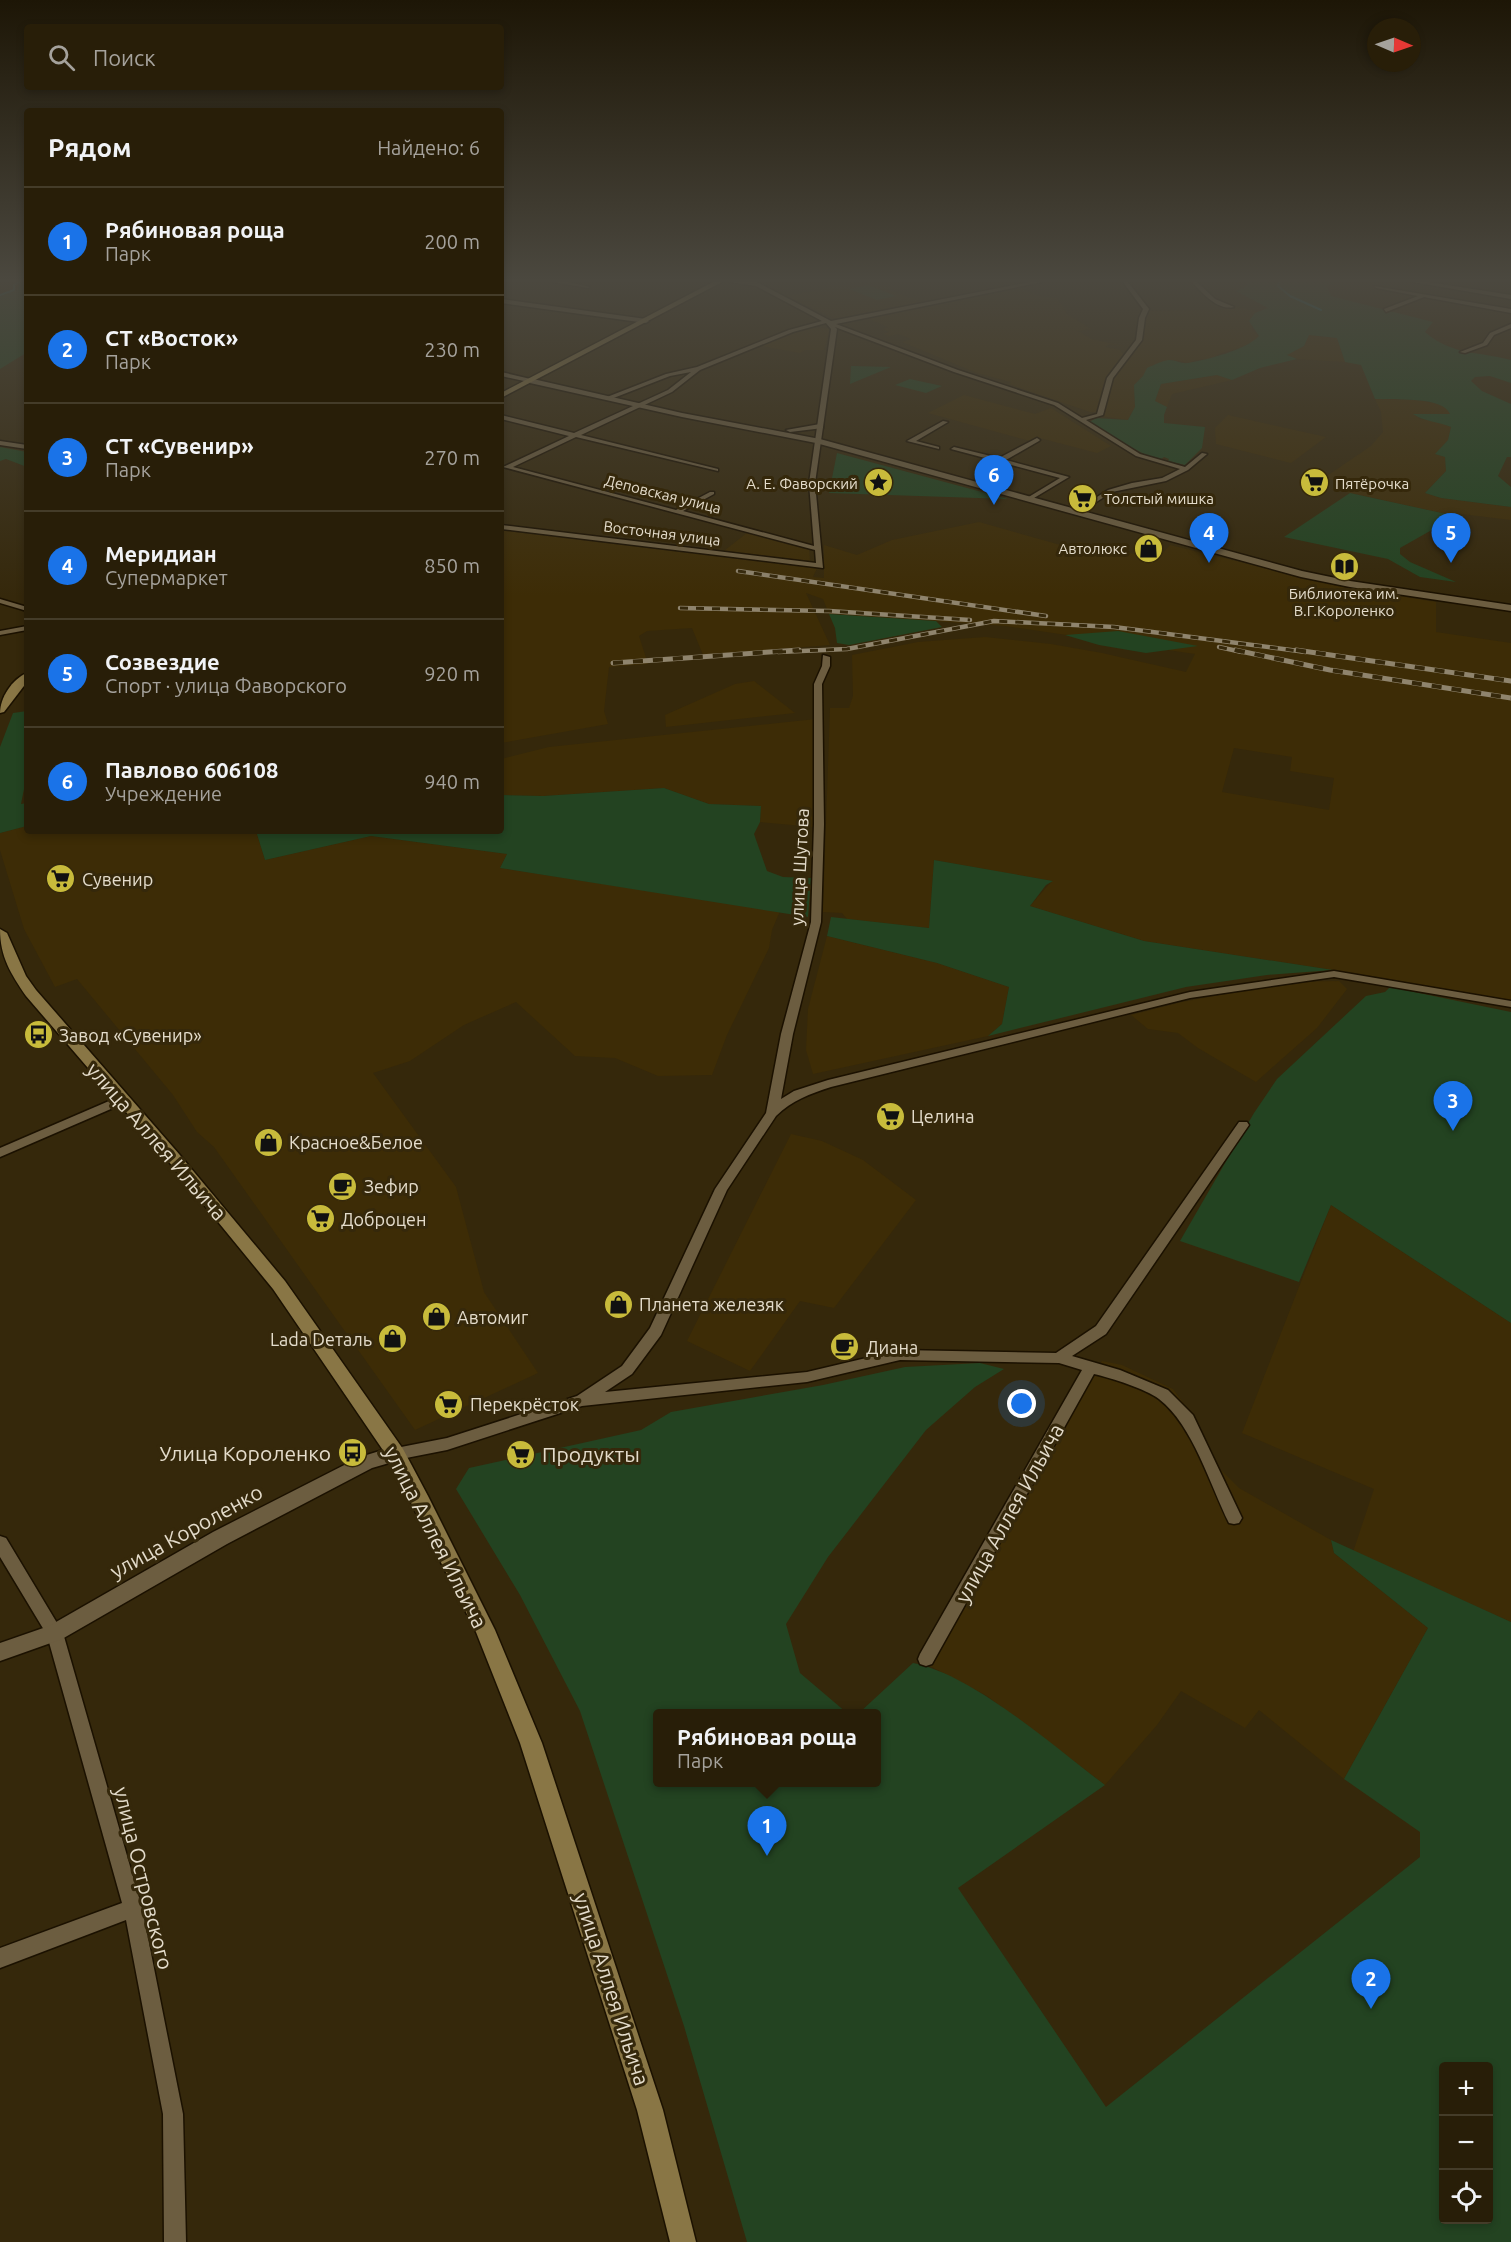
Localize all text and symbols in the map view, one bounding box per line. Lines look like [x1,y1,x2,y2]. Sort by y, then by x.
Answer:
north arrow [1367,18,1421,72]
search box [24,24,504,90]
icon: search [45,41,78,74]
text: Поиск [93,45,156,70]
text: Рядом [48,133,132,162]
text: Найдено: 6 [377,136,480,159]
text: Рябиновая роща [105,217,285,242]
text: 1 [62,230,73,253]
text: 200 m [424,230,480,253]
text: Парк [105,242,151,265]
text: СТ «Восток» [105,325,238,350]
text: 2 [62,338,73,361]
text: 230 m [424,338,480,361]
text: Парк [105,350,151,373]
text: СТ «Сувенир» [105,433,254,458]
text: 3 [62,446,73,469]
text: 270 m [424,446,480,469]
pin: 6 [974,456,1014,505]
text: Парк [105,458,151,481]
place icon: А. Е. Фаворский [863,467,895,499]
supermarket icon: Пятёрочка [1298,467,1330,499]
street label: Деповская улица [603,471,723,517]
place label: А. Е. Фаворский [746,475,858,492]
place label: Пятёрочка [1335,475,1409,492]
supermarket icon: Толстый мишка [1067,482,1099,514]
place label: Толстый мишка [1104,490,1214,507]
pin: 4 [1190,514,1228,563]
pin: 5 [1432,514,1470,563]
street label: Восточная улица [603,517,721,549]
shop icon: Автолюкс [1132,532,1164,564]
place label: Автолюкс [1058,540,1127,557]
text: Меридиан [105,541,217,566]
library icon: Библиотека им. В.Г.Короленко [1328,550,1360,582]
text: 4 [62,554,73,577]
text: 850 m [424,554,480,577]
text: Супермаркет [105,566,228,589]
place label: Библиотека им. В.Г.Короленко [1289,585,1399,619]
text: Созвездие [105,649,220,674]
text: 5 [62,662,73,685]
text: 920 m [424,662,480,685]
text: Спорт · улица Фаворского [105,674,347,697]
text: Павлово 606108 [105,757,278,782]
text: 6 [62,770,73,793]
text: 940 m [424,770,480,793]
text: Учреждение [105,782,222,805]
street label: улица Шутова [786,808,812,926]
supermarket icon: Сувенир [45,863,77,895]
place label: Сувенир [82,869,153,889]
bus stop icon: Завод «Сувенир» [22,1019,54,1051]
place label: Завод «Сувенир» [59,1025,202,1045]
street label: улица Аллея Ильича [82,1057,232,1225]
pin: 3 [1434,1082,1472,1131]
supermarket icon: Целина [874,1100,906,1132]
place label: Целина [911,1106,975,1126]
shop icon: Красное&Белое [252,1126,284,1158]
place label: Красное&Белое [289,1132,423,1152]
cafe icon: Зефир [327,1170,359,1202]
place label: Зефир [364,1176,419,1196]
supermarket icon: Доброцен [304,1203,336,1235]
place label: Доброцен [341,1209,427,1229]
shop icon: Планета железяк [602,1288,634,1320]
place label: Планета железяк [639,1294,784,1314]
shop icon: Автомиг [420,1301,452,1333]
place label: Автомиг [457,1307,528,1327]
shop icon: Lada Dеталь [377,1323,409,1355]
place label: Lada Dеталь [270,1329,372,1349]
cafe icon: Диана [829,1331,861,1363]
place label: Диана [866,1337,918,1357]
supermarket icon: Перекрёсток [433,1388,465,1420]
your location [1007,1389,1036,1418]
place label: Перекрёсток [470,1394,579,1414]
street label: улица Аллея Ильича [950,1419,1068,1607]
bus stop icon: Улица Короленко [336,1437,368,1469]
supermarket icon: Продукты [505,1438,537,1470]
place label: Улица Короленко [160,1441,331,1465]
street label: улица Аллея Ильича [380,1442,492,1632]
place label: Продукты [542,1442,640,1466]
street label: улица Короленко [106,1479,266,1583]
popup [653,1709,881,1787]
text: Рябиновая роща [677,1724,857,1749]
text: Парк [677,1749,723,1772]
street label: улица Островского [110,1784,178,1972]
pin: 1 [748,1806,786,1856]
street label: улица Аллея Ильича [570,1890,654,2088]
pin: 2 [1352,1960,1390,2009]
map controls [1439,2062,1493,2224]
button: + [1439,2062,1493,2116]
button: − [1439,2116,1493,2170]
button: locate [1439,2170,1493,2224]

